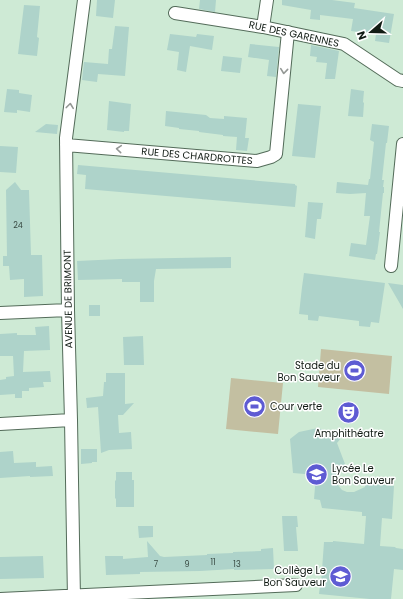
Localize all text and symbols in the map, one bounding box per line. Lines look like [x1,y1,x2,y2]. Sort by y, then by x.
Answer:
north arrow [351,12,391,52]
street label: RUE DES GARENNES [247,17,341,51]
text: N [353,29,371,42]
one-way arrow [280,68,289,74]
one-way arrow [65,103,74,109]
street label: RUE DES CHARDROTTES [141,144,253,168]
one-way arrow [116,145,122,154]
house number: 24 [13,220,23,231]
street label: AVENUE DE BRIMONT [60,249,76,348]
place label: Stade du Bon Sauveur [277,358,340,385]
sports icon: Stade du Bon Sauveur [342,358,368,384]
sports icon: Cour verte [242,393,268,419]
place label: Cour verte [270,399,322,414]
theatre icon: Amphithéatre [336,400,362,426]
place label: Amphithéatre [314,426,384,441]
school or university icon: Lycée Le Bon Sauveur [304,461,330,487]
place label: Lycée Le Bon Sauveur [332,461,395,488]
house number: 11 [210,557,216,568]
house number: 7 [154,559,159,570]
house number: 9 [184,559,190,570]
house number: 13 [233,559,241,570]
place label: Collège Le Bon Sauveur [263,563,326,590]
school or university icon: Collège Le Bon Sauveur [328,563,354,589]

